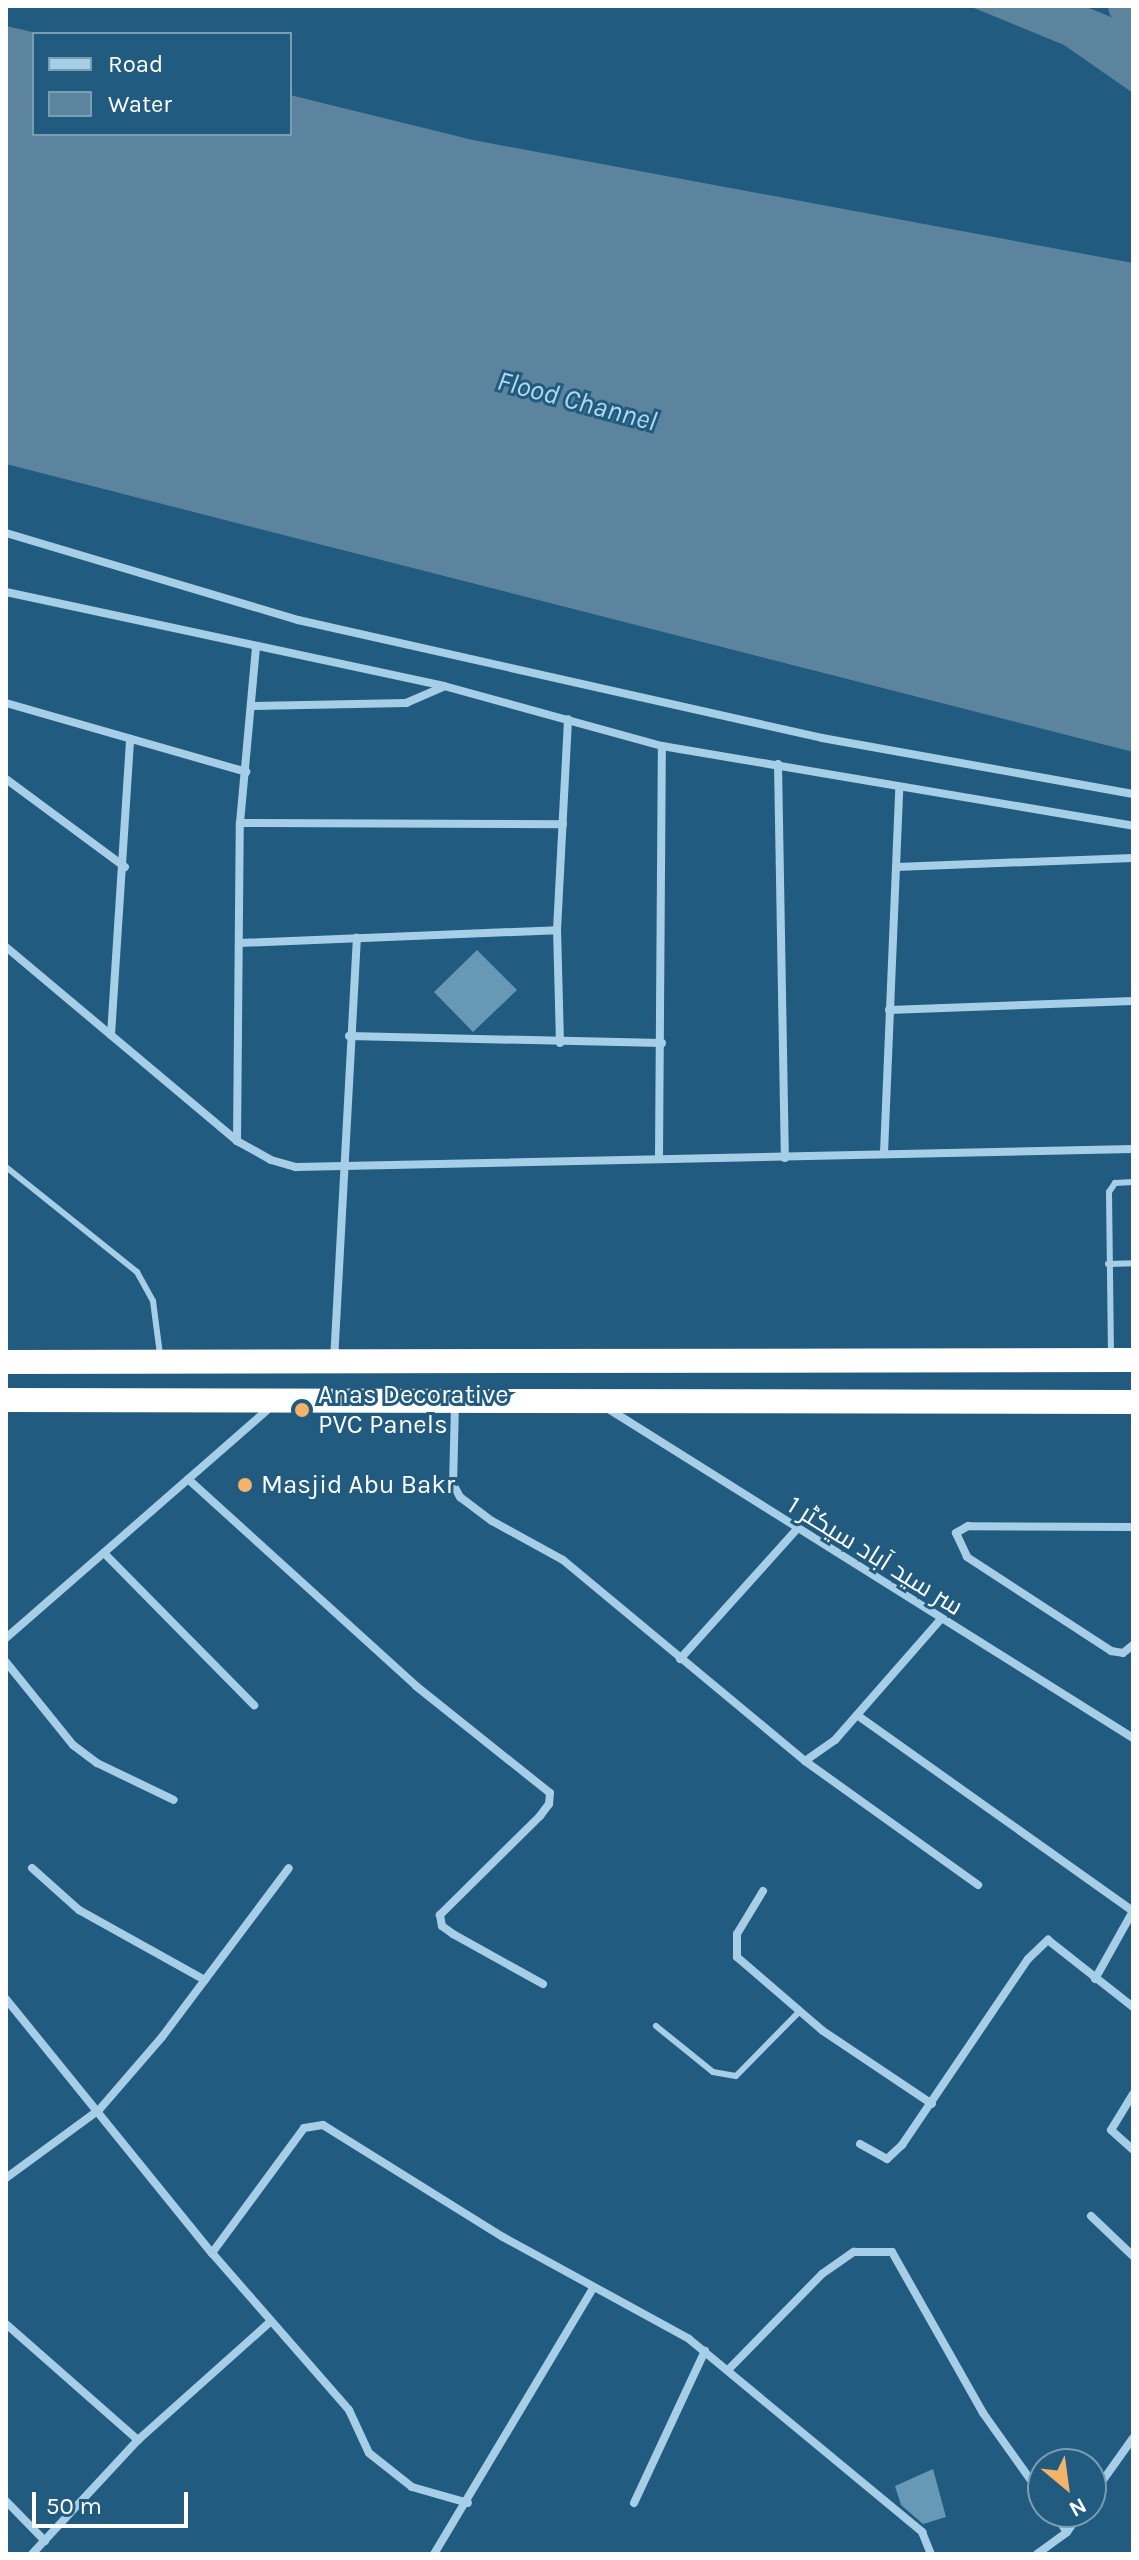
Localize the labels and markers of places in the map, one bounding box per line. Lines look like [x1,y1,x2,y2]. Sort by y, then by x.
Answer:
place label: Anas Decorative PVC Panels [318,1379,509,1440]
marker: Anas Decorative PVC Panels [293,1401,311,1419]
place label: Masjid Abu Bakr [261,1469,455,1501]
marker: Masjid Abu Bakr [236,1476,254,1494]

